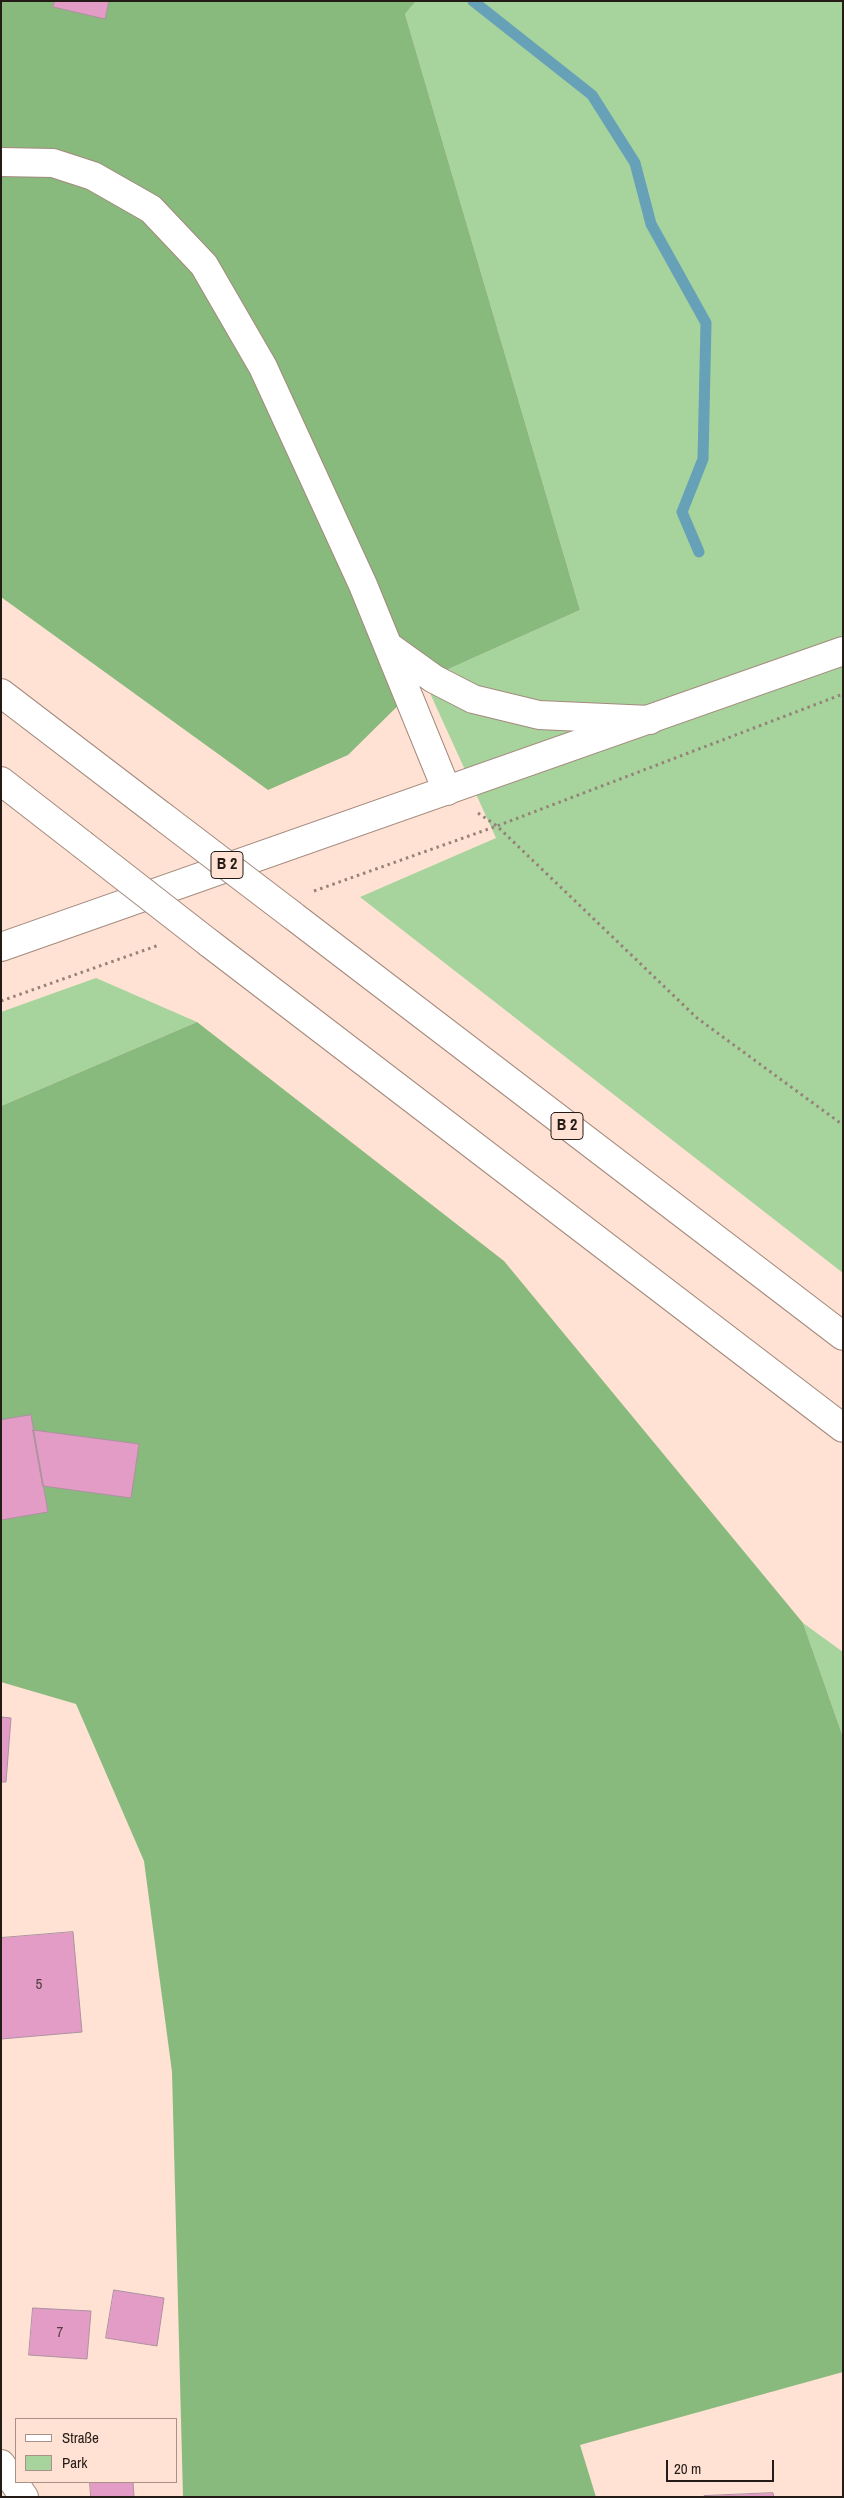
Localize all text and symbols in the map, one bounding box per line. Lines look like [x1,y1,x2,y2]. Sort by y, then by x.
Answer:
road number: B 2 [211,852,243,878]
road number: B 2 [551,1112,583,1140]
house number: 5 [36,1976,42,1994]
house number: 7 [57,2324,63,2342]
legend [15,2418,178,2483]
text: Straße [62,2427,99,2448]
scale bar [669,2450,776,2482]
text: Park [62,2452,87,2473]
text: 20 m [674,2458,701,2479]

